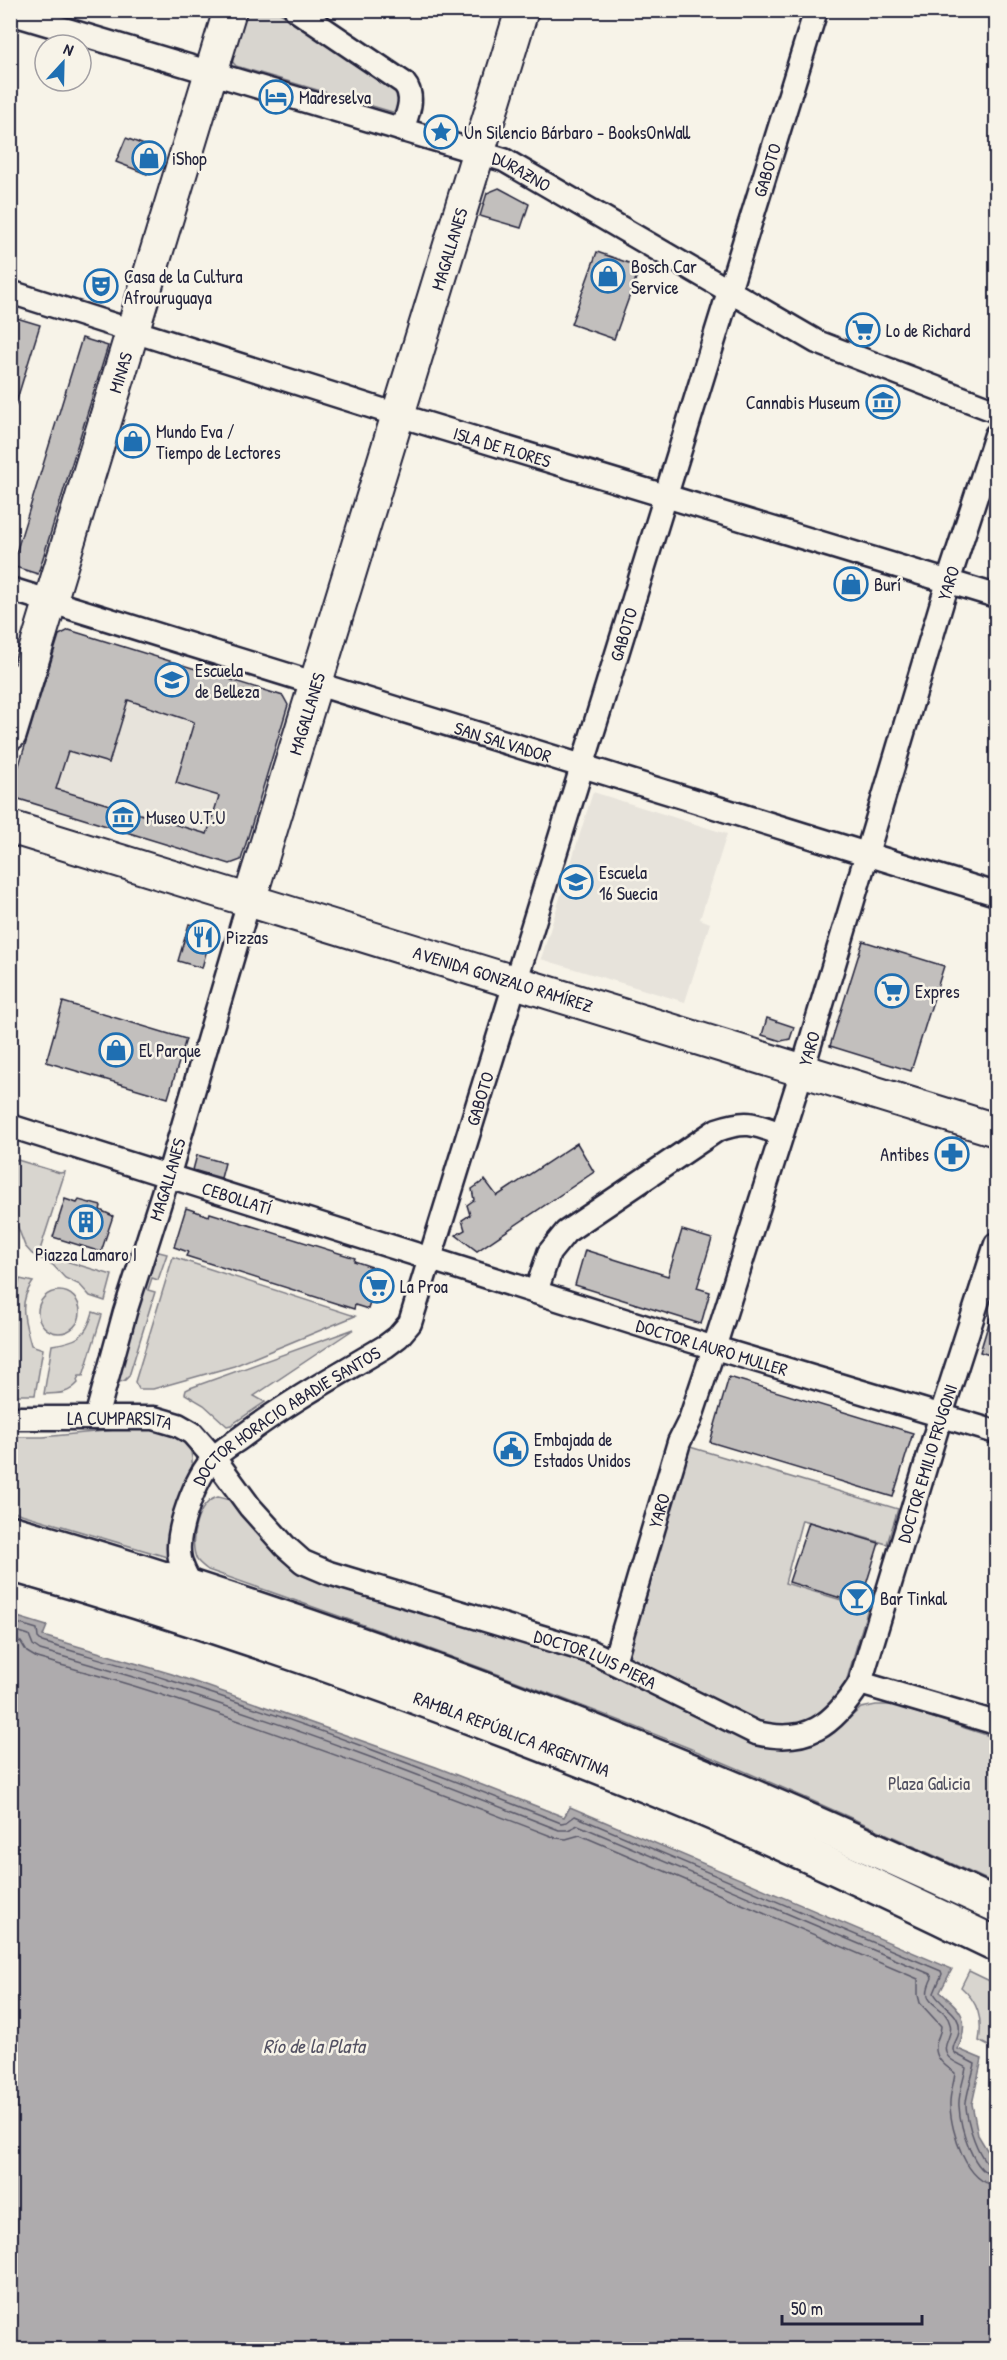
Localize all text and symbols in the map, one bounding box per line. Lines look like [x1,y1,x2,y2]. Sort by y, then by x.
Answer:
north arrow [33,33,93,93]
text: N [61,37,77,61]
hotel icon: Madreselva [258,79,294,115]
place label: Madreselva [299,85,371,110]
place icon: Un Silencio Bárbaro - BooksOnWall [423,114,459,150]
place label: Un Silencio Bárbaro - BooksOnWall [464,120,691,145]
shop icon: iShop [131,140,167,176]
street label: GABOTO [746,140,787,200]
street label: DURAZNO [489,145,556,197]
place label: iShop [172,146,207,171]
street label: MAGALLANES [424,205,473,293]
place label: Bosch Car Service [631,254,697,300]
shop icon: Bosch Car Service [590,258,626,294]
place label: Casa de la Cultura Afrouruguaya [124,264,243,310]
theatre icon: Casa de la Cultura Afrouruguaya [83,268,119,304]
supermarket icon: Lo de Richard [845,312,881,348]
place label: Lo de Richard [886,318,970,343]
street label: MINAS [102,349,138,396]
museum icon: Cannabis Museum [865,384,901,420]
place label: Cannabis Museum [746,390,860,415]
place label: Mundo Eva / Tiempo de Lectores [156,419,281,465]
street label: ISLA DE FLORES [450,420,554,473]
shop icon: Mundo Eva / Tiempo de Lectores [115,423,151,459]
street label: YARO [931,562,965,603]
shop icon: Burí [833,566,869,602]
place label: Burí [874,572,901,597]
street label: GABOTO [603,604,643,664]
place label: Escuela de Belleza [195,658,259,704]
school or university icon: Escuela de Belleza [154,662,190,698]
street label: MAGALLANES [282,669,331,758]
street label: SAN SALVADOR [451,715,555,768]
museum icon: Museo U.T.U [105,799,141,835]
place label: Museo U.T.U [146,805,225,830]
place label: Escuela 16 Suecia [599,860,658,906]
school or university icon: Escuela 16 Suecia [558,864,594,900]
restaurant icon: Pizzas [185,919,221,955]
place label: Pizzas [226,925,268,950]
street label: AVENIDA GONZALO RAMÍREZ [410,939,596,1018]
supermarket icon: Expres [874,973,910,1009]
place label: Expres [915,979,960,1004]
street label: YARO [792,1028,826,1069]
shop icon: El Parque [98,1032,134,1068]
place label: El Parque [139,1038,201,1063]
street label: GABOTO [459,1069,499,1128]
street label: MAGALLANES [142,1135,191,1224]
pharmacy icon: Antibes [934,1136,970,1172]
place label: Antibes [880,1142,929,1167]
street label: CEBOLLATÍ [199,1175,275,1220]
building icon: Piazza Lamaro I [68,1204,104,1240]
place label: Piazza Lamaro I [35,1242,137,1267]
supermarket icon: La Proa [359,1268,395,1304]
place label: La Proa [400,1274,448,1299]
street label: DOCTOR LAURO MULLER [633,1312,791,1382]
street label: DOCTOR HORACIO ABADIE SANTOS [186,1340,385,1490]
street label: DOCTOR EMILIO FRUGONI [891,1381,963,1546]
street label: LA CUMPARSITA [67,1406,176,1435]
place label: Embajada de Estados Unidos [534,1427,631,1473]
public building icon: Embajada de Estados Unidos [493,1431,529,1467]
street label: YARO [642,1490,676,1531]
bar icon: Bar Tinkal [839,1580,875,1616]
place label: Bar Tinkal [880,1586,947,1611]
street label: DOCTOR LUIS PIERA [531,1623,661,1695]
street label: RAMBLA REPÚBLICA ARGENTINA [410,1685,614,1782]
park label: Plaza Galicia [888,1771,970,1796]
water label: Río de la Plata [263,2032,367,2059]
scale bar [782,2288,922,2326]
text: 50 m [791,2296,823,2321]

